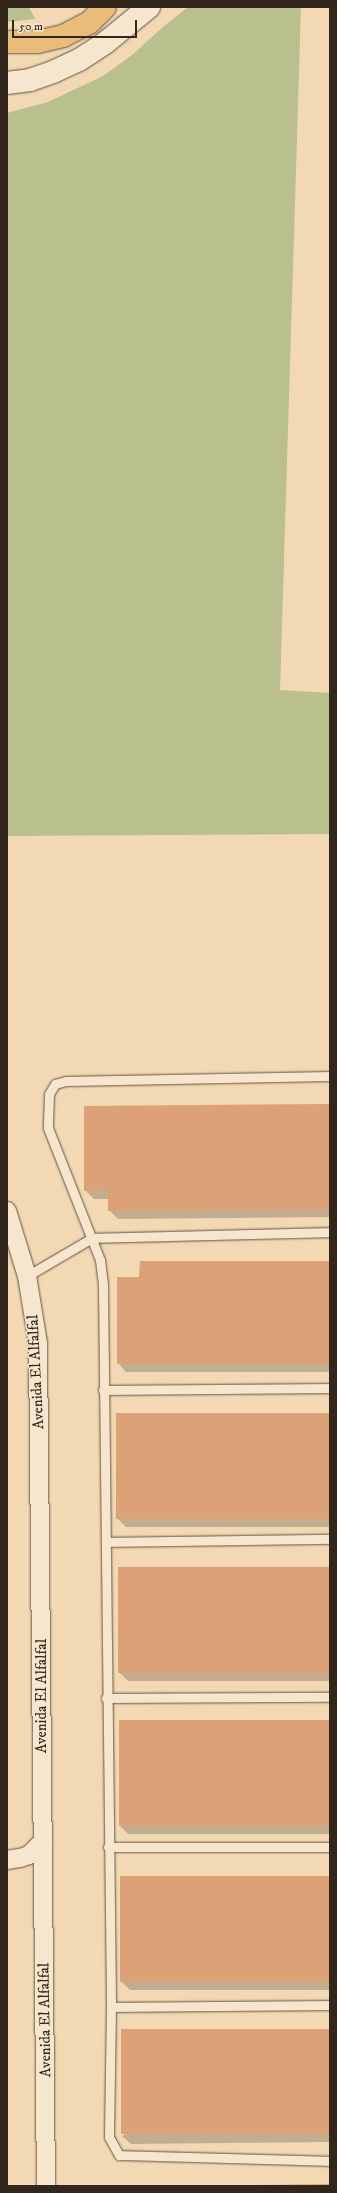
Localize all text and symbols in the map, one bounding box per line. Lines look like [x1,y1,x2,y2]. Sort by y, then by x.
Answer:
scale bar [14,12,139,38]
text: 50 m [19,19,43,34]
street label: Avenida El Alfalfal [24,1314,48,1430]
street label: Avenida El Alfalfal [33,1639,51,1753]
street label: Avenida El Alfalfal [35,1963,55,2077]

